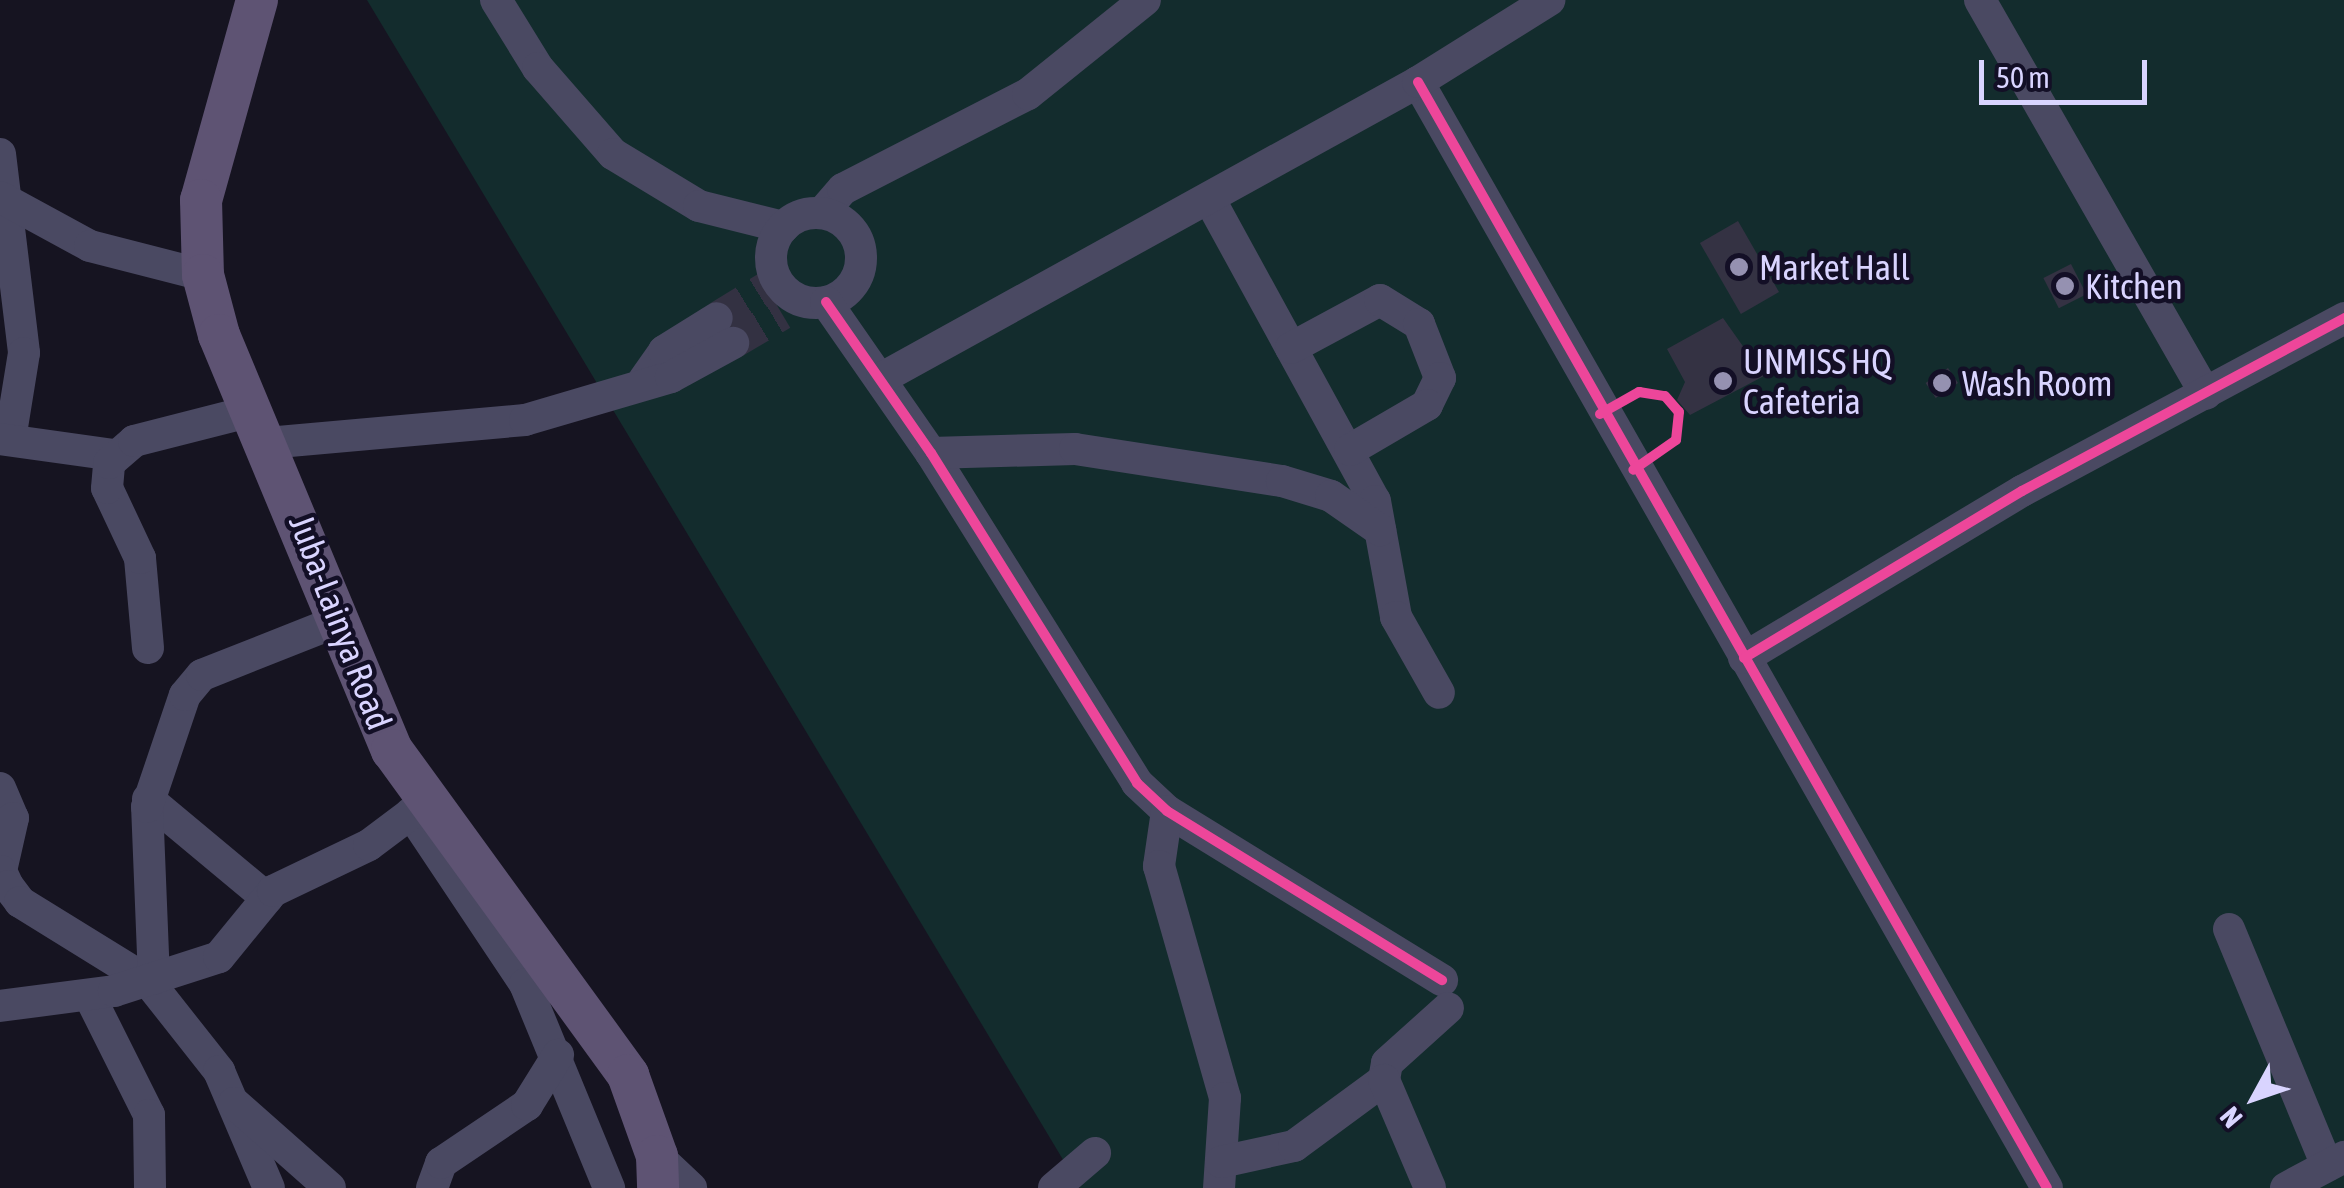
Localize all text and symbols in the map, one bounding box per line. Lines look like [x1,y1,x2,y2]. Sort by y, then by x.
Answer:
scale bar [1984,40,2152,102]
text: 50 m [1996,60,2050,94]
place label: Market Hall [1759,246,1910,288]
marker: Market Hall [1728,256,1750,278]
place label: Kitchen [2085,265,2183,307]
marker: Kitchen [2054,275,2076,297]
place label: UNMISS HQ Cafeteria [1743,340,1892,422]
place label: Wash Room [1962,362,2112,404]
marker: UNMISS HQ Cafeteria [1712,370,1734,392]
marker: Wash Room [1931,372,1953,394]
street label: Juba-Lainya Road [281,509,401,735]
north arrow [2204,1048,2304,1148]
text: N [2213,1101,2249,1134]

